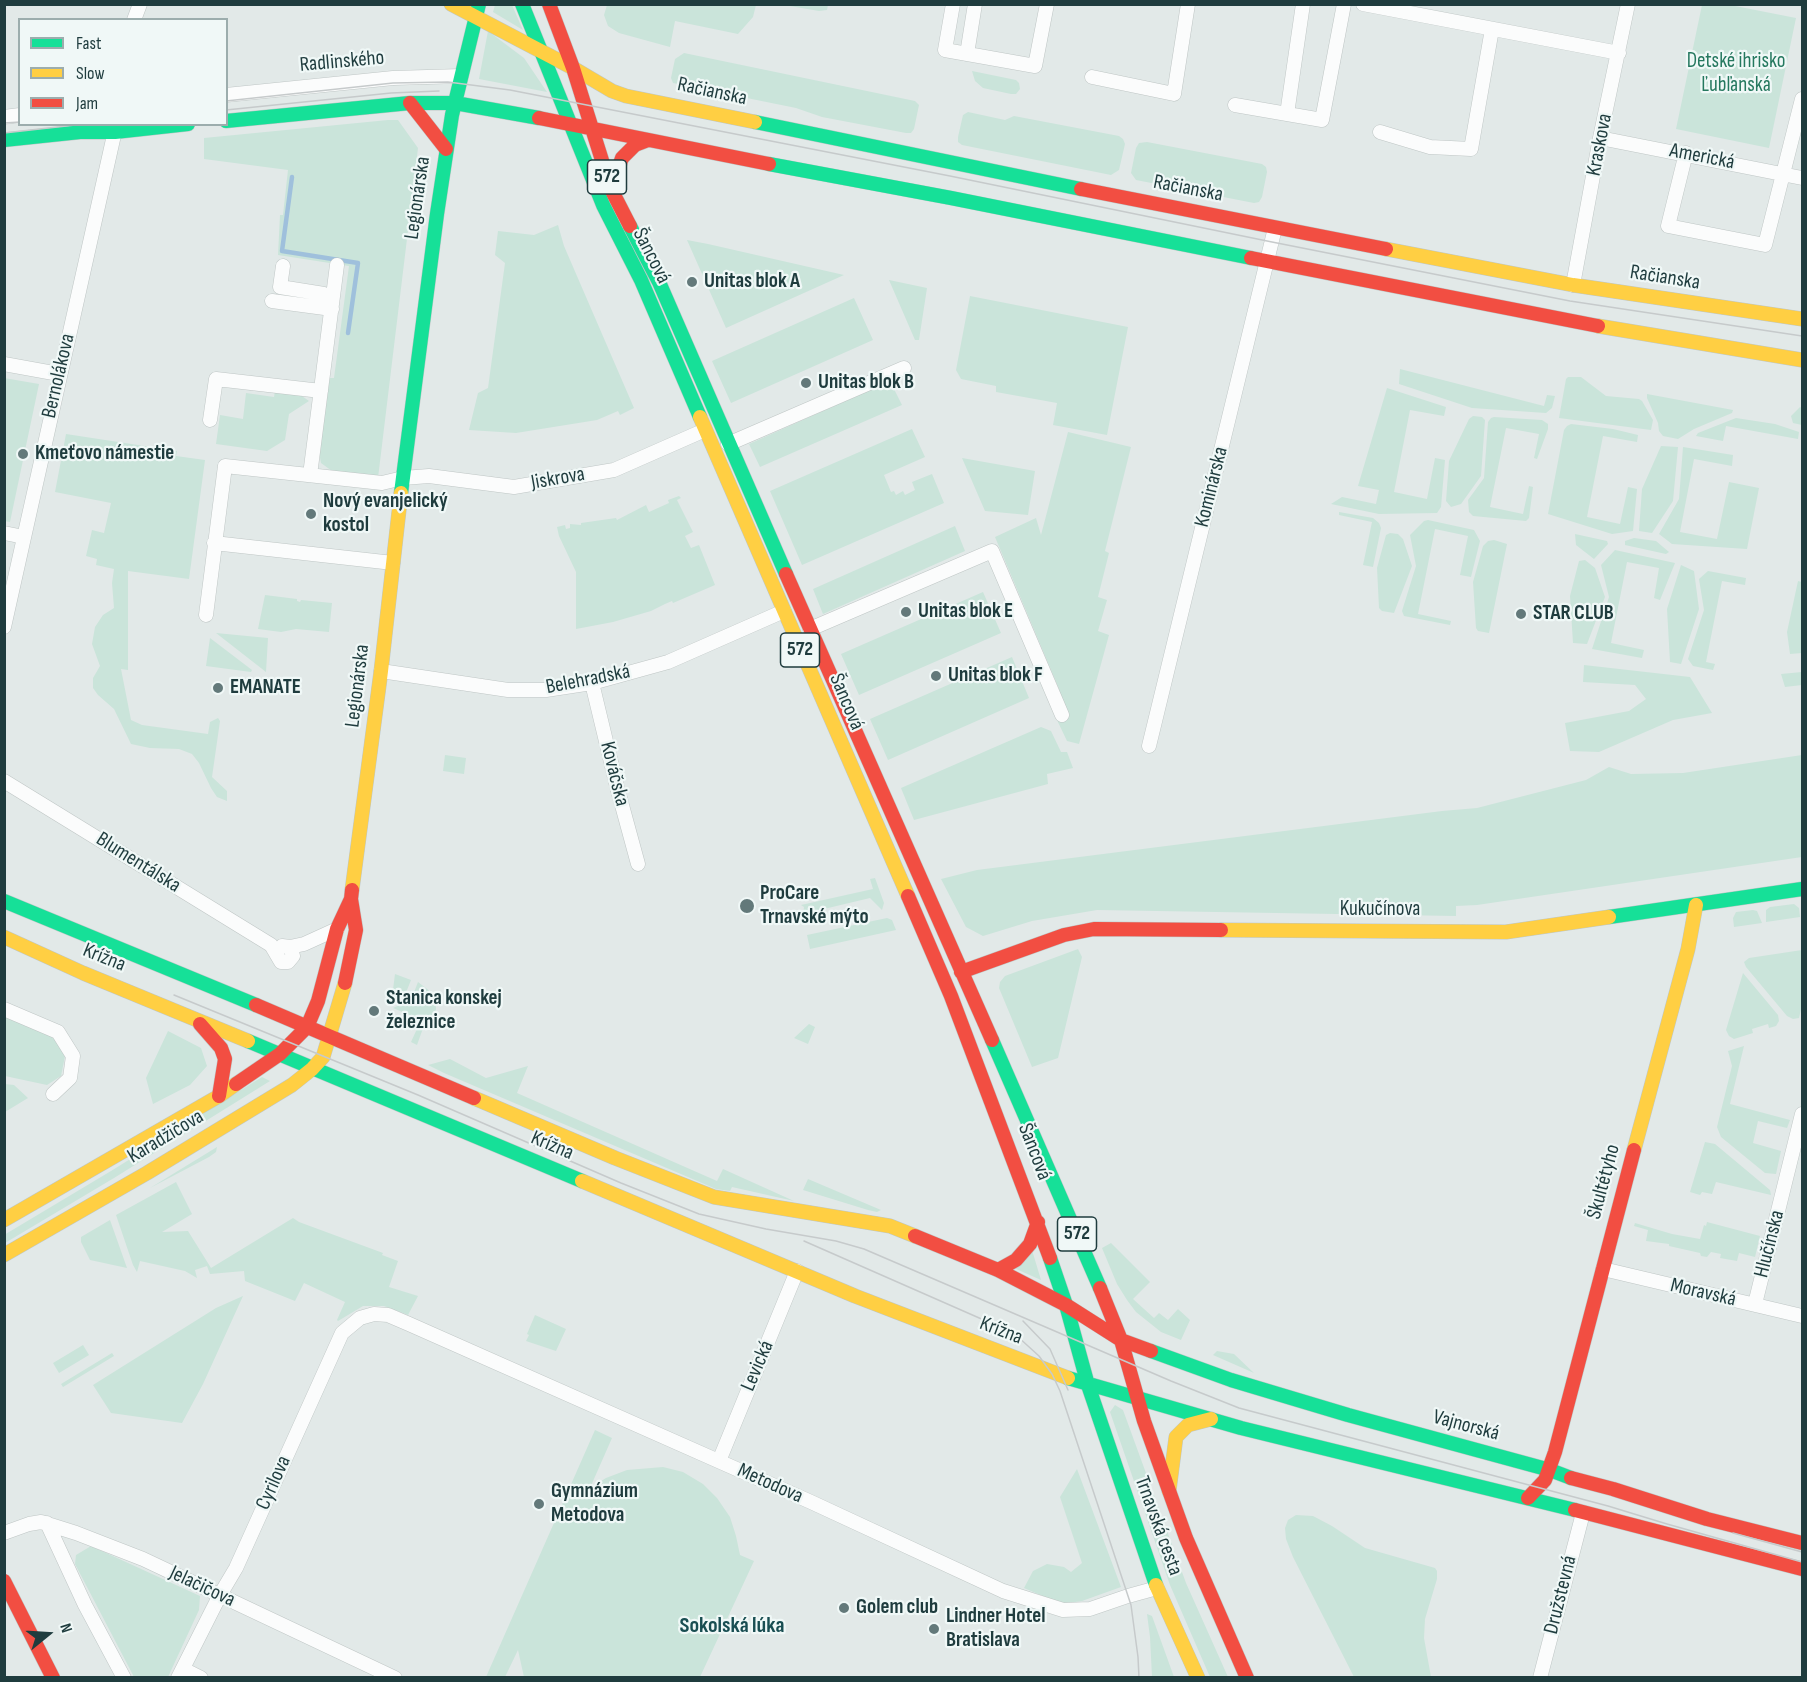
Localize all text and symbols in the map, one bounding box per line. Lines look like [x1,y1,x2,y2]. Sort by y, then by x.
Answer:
legend [18,18,228,126]
text: Fast [76,33,101,54]
street label: Radlinského [299,46,385,78]
park label: Detské ihrisko Ľubľanská [1687,49,1785,99]
text: Slow [76,63,105,84]
street label: Račianska [675,72,749,112]
text: Jam [76,93,98,114]
street label: Kraskova [1582,112,1618,178]
street label: Americká [1667,138,1737,176]
street label: Legionárska [400,155,436,241]
road number: 572 [588,160,626,194]
street label: Račianska [1151,170,1225,208]
street label: Šancová [626,224,676,288]
street label: Račianska [1628,260,1702,296]
place label: Unitas blok A [704,269,800,295]
marker: Unitas blok A [685,275,699,289]
street label: Bernolákova [37,331,81,421]
place label: Unitas blok B [818,370,914,396]
marker: Unitas blok B [799,376,813,390]
place label: Kmeťovo námestie [35,441,174,467]
street label: Kominárska [1190,444,1234,530]
marker: Kmeťovo námestie [16,447,30,461]
street label: Jiskrova [529,462,587,496]
place label: Nový evanjelický kostol [323,489,448,539]
marker: Nový evanjelický kostol [304,507,318,521]
place label: Unitas blok E [918,599,1013,625]
place label: STAR CLUB [1533,601,1614,627]
marker: Unitas blok E [899,605,913,619]
marker: STAR CLUB [1514,607,1528,621]
road number: 572 [780,633,820,667]
street label: Legionárska [340,643,376,729]
street label: Belehradská [544,659,632,701]
place label: Unitas blok F [948,663,1043,689]
marker: Unitas blok F [929,669,943,683]
street label: Šancová [823,670,869,734]
place label: EMANATE [230,675,301,701]
marker: EMANATE [211,681,225,695]
street label: Kováčska [594,739,634,809]
street label: Blumentálska [91,827,185,899]
place label: ProCare Trnavské mýto [760,881,869,931]
marker: ProCare Trnavské mýto [738,897,756,915]
street label: Kukučínova [1340,897,1420,923]
street label: Krížna [79,938,129,978]
place label: Stanica konskej železnice [386,986,502,1036]
marker: Stanica konskej železnice [367,1004,381,1018]
street label: Karadžičova [123,1105,209,1169]
street label: Šancová [1012,1120,1056,1184]
street label: Krížna [527,1126,577,1166]
street label: Škultétyho [1582,1142,1626,1222]
street label: Hlučínska [1750,1208,1790,1280]
road number: 572 [1058,1217,1096,1251]
street label: Moravská [1668,1273,1738,1313]
street label: Krížna [976,1311,1026,1351]
street label: Levická [736,1337,780,1395]
street label: Vajnorská [1430,1405,1502,1447]
street label: Cyrilova [251,1452,297,1514]
street label: Metodova [733,1458,807,1510]
street label: Trnavská cesta [1128,1473,1188,1579]
place label: Gymnázium Metodova [551,1479,638,1529]
marker: Gymnázium Metodova [532,1497,546,1511]
street label: Družstevná [1539,1553,1583,1637]
street label: Jelačičova [165,1561,239,1613]
place label: Golem club [856,1595,938,1621]
marker: Golem club [837,1601,851,1615]
north arrow [18,1604,78,1664]
place label: Lindner Hotel Bratislava [946,1604,1046,1654]
district label: Sokolská lúka [680,1613,784,1639]
text: N [55,1621,76,1635]
marker: Lindner Hotel Bratislava [927,1622,941,1636]

